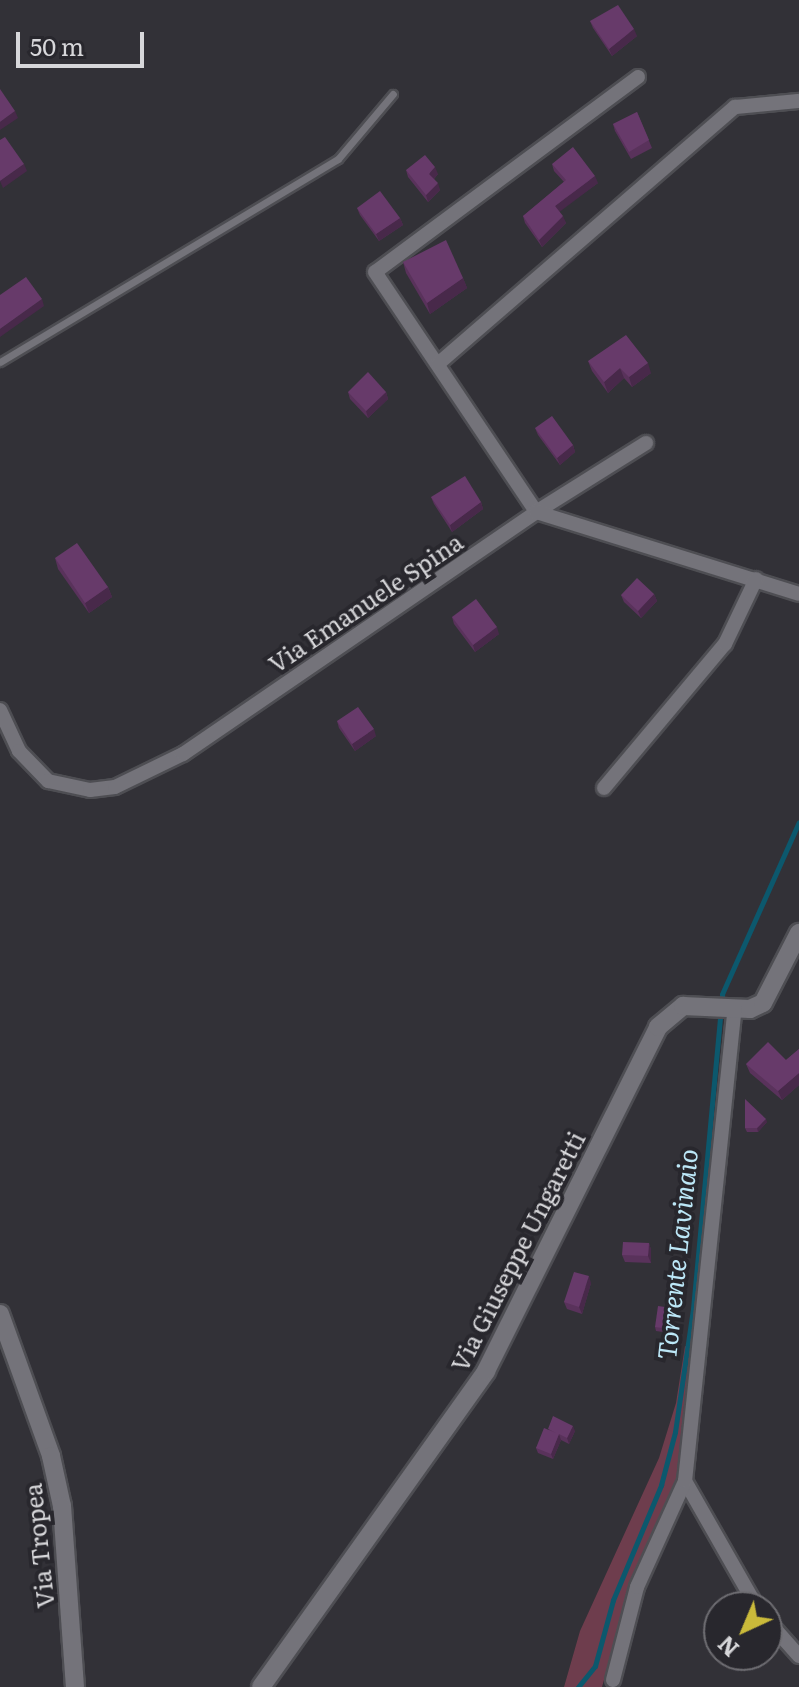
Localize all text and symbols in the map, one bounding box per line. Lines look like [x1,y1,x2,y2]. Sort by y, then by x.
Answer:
scale bar [20,16,148,66]
text: 50 m [30,28,84,63]
street label: Via Emanuele Spina [262,526,468,678]
street label: Via Giuseppe Ungaretti [444,1126,590,1376]
water label: Torrente Lavinaio [649,1147,703,1361]
street label: Via Tropea [17,1482,59,1610]
north arrow [703,1591,783,1671]
text: N [709,1629,745,1665]

